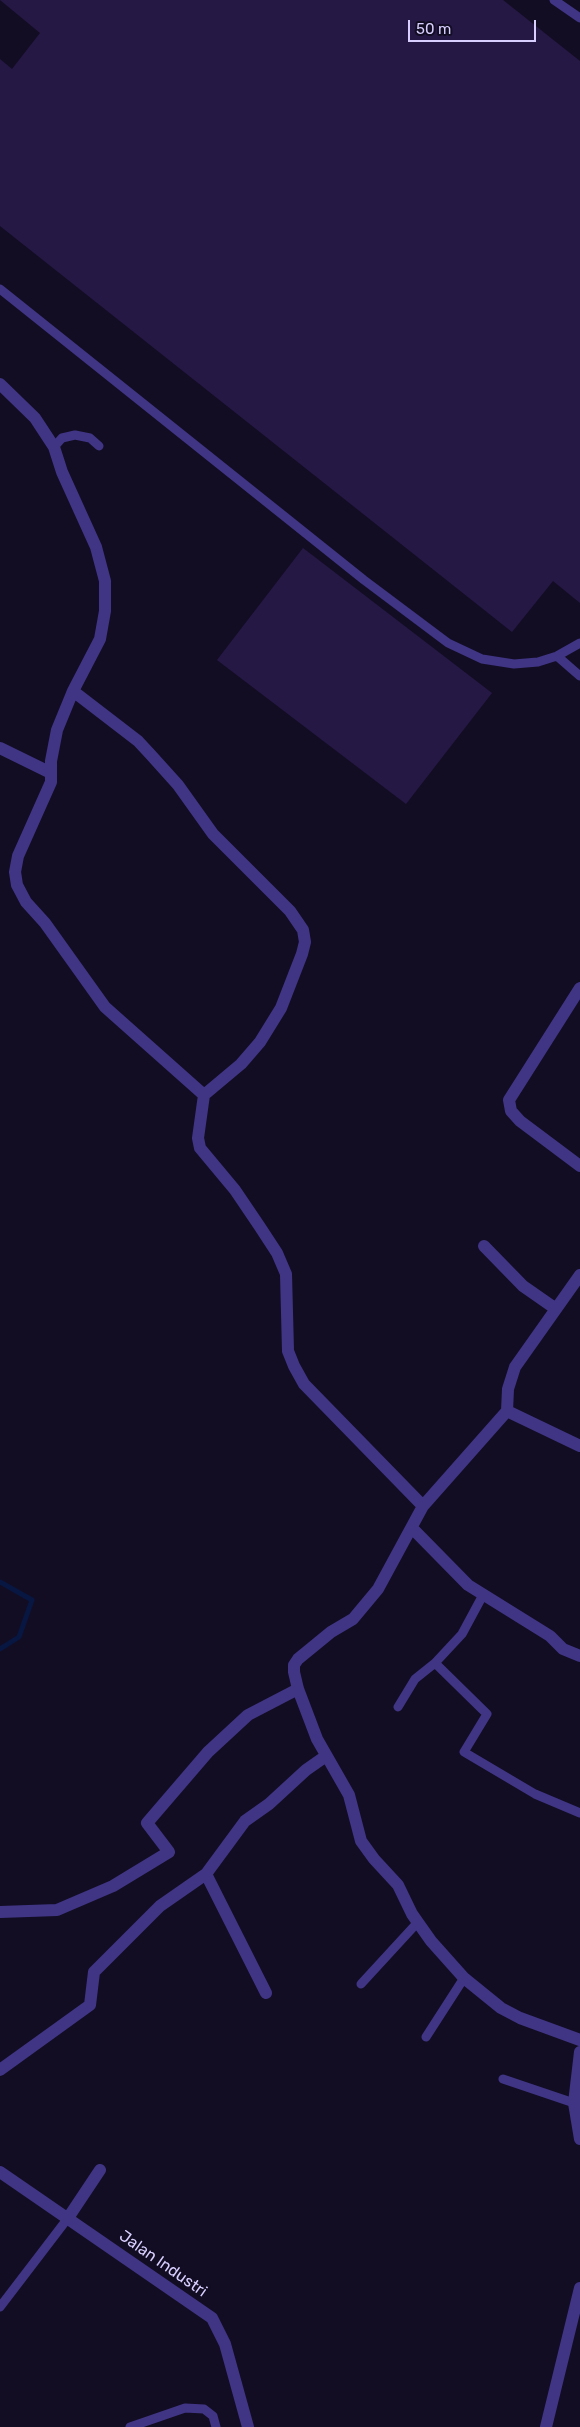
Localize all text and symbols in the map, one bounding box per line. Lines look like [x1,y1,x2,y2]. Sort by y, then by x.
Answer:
scale bar [410,10,538,42]
text: 50 m [416,20,451,38]
street label: Jalan Industri [115,2227,211,2301]

